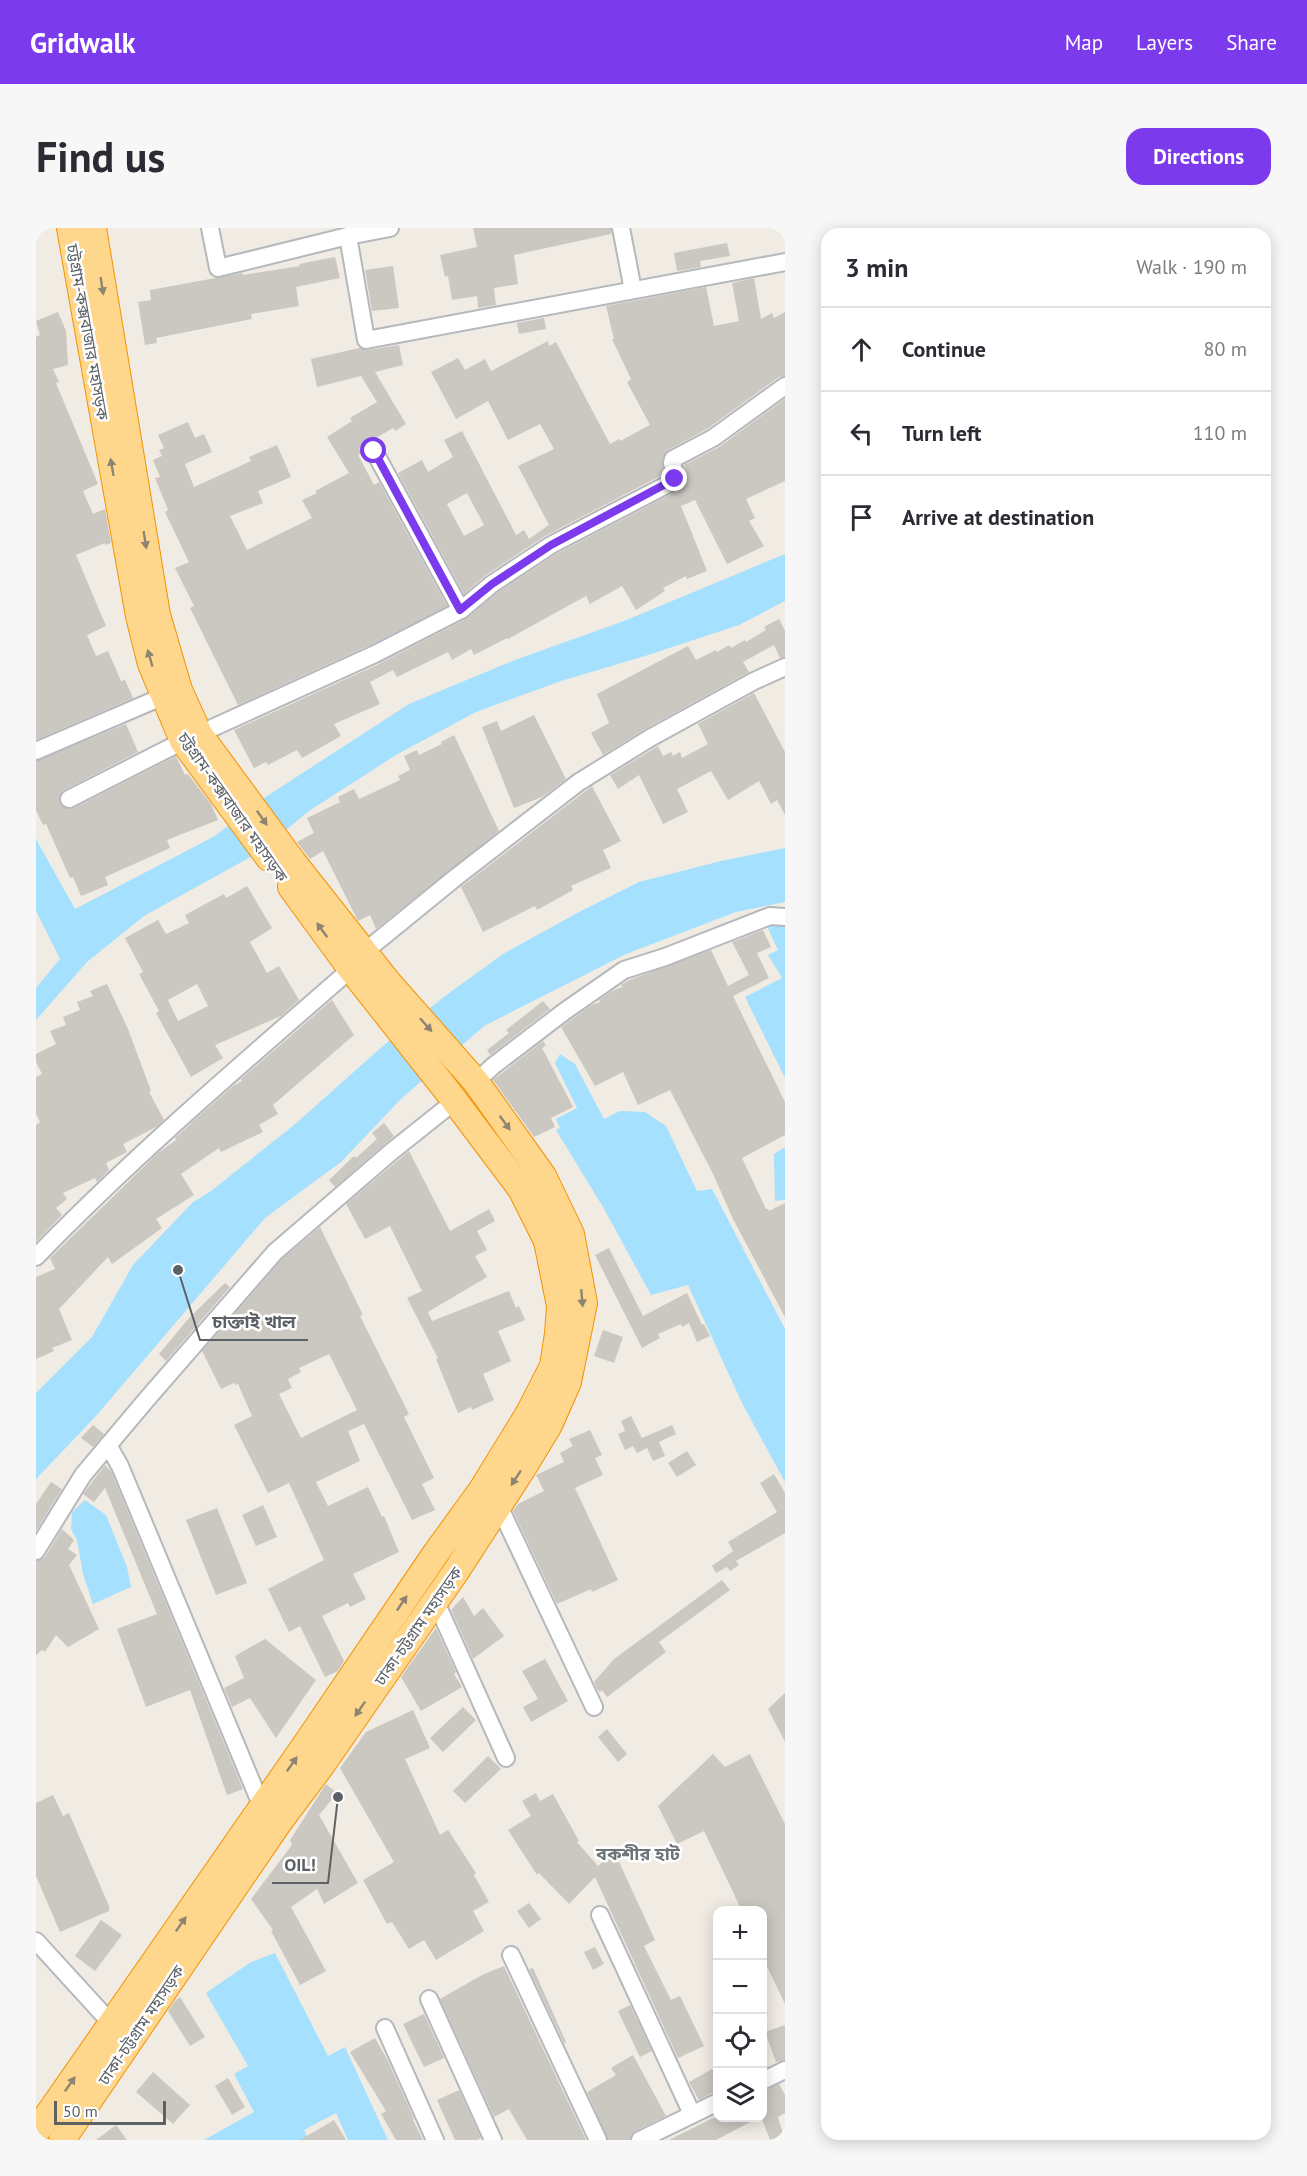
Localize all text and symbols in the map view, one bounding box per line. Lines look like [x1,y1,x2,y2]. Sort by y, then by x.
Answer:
text: Gridwalk [30,24,136,61]
text: Map [1065,29,1103,56]
text: Layers [1136,29,1193,56]
text: Share [1226,29,1277,56]
button: Directions [1126,128,1271,185]
text: Find us [36,129,165,184]
street label: চট্টগ্রাম-কক্সবাজার মহাসড়ক [63,242,114,423]
text: 3 min [845,251,908,284]
text: Walk · 190 m [1136,254,1247,280]
one-way arrow [98,276,107,295]
icon: ahead [845,333,878,366]
text: Continue [902,335,986,363]
text: 80 m [1204,336,1247,362]
icon: left [845,417,878,450]
text: Turn left [902,419,982,447]
text: 110 m [1193,420,1247,446]
route start [360,437,386,463]
one-way arrow [108,457,117,476]
route end [661,465,687,491]
icon: arrive [845,501,878,534]
text: Arrive at destination [902,503,1094,531]
one-way arrow [140,531,149,550]
one-way arrow [145,649,154,667]
street label: চট্টগ্রাম-কক্সবাজার মহাসড়ক [173,727,293,887]
one-way arrow [255,811,267,826]
one-way arrow [316,923,328,939]
one-way arrow [419,1017,432,1032]
one-way arrow [499,1115,510,1131]
one-way arrow [577,1289,587,1308]
callout: চাক্তাই খাল [200,1304,308,1340]
text: চাক্তাই খাল [211,1310,296,1333]
one-way arrow [511,1470,522,1487]
street label: ঢাকা-চট্টগ্রাম মহাসড়ক [369,1562,467,1690]
one-way arrow [396,1595,408,1611]
one-way arrow [354,1701,366,1717]
one-way arrow [286,1756,298,1772]
district label: বকশীর হাট [595,1842,681,1865]
callout: OIL! [272,1847,328,1883]
text: OIL! [284,1853,316,1876]
map controls [713,1906,767,2122]
button: + [713,1906,767,1960]
one-way arrow [175,1916,187,1932]
button: − [713,1960,767,2014]
street label: ঢাকা-চট্টগ্রাম মহাসড়ক [93,1961,189,2089]
button: locate [713,2014,767,2068]
button: layers [713,2068,767,2122]
one-way arrow [64,2077,76,2093]
scale bar [54,2098,166,2126]
text: 50 m [63,2101,98,2121]

